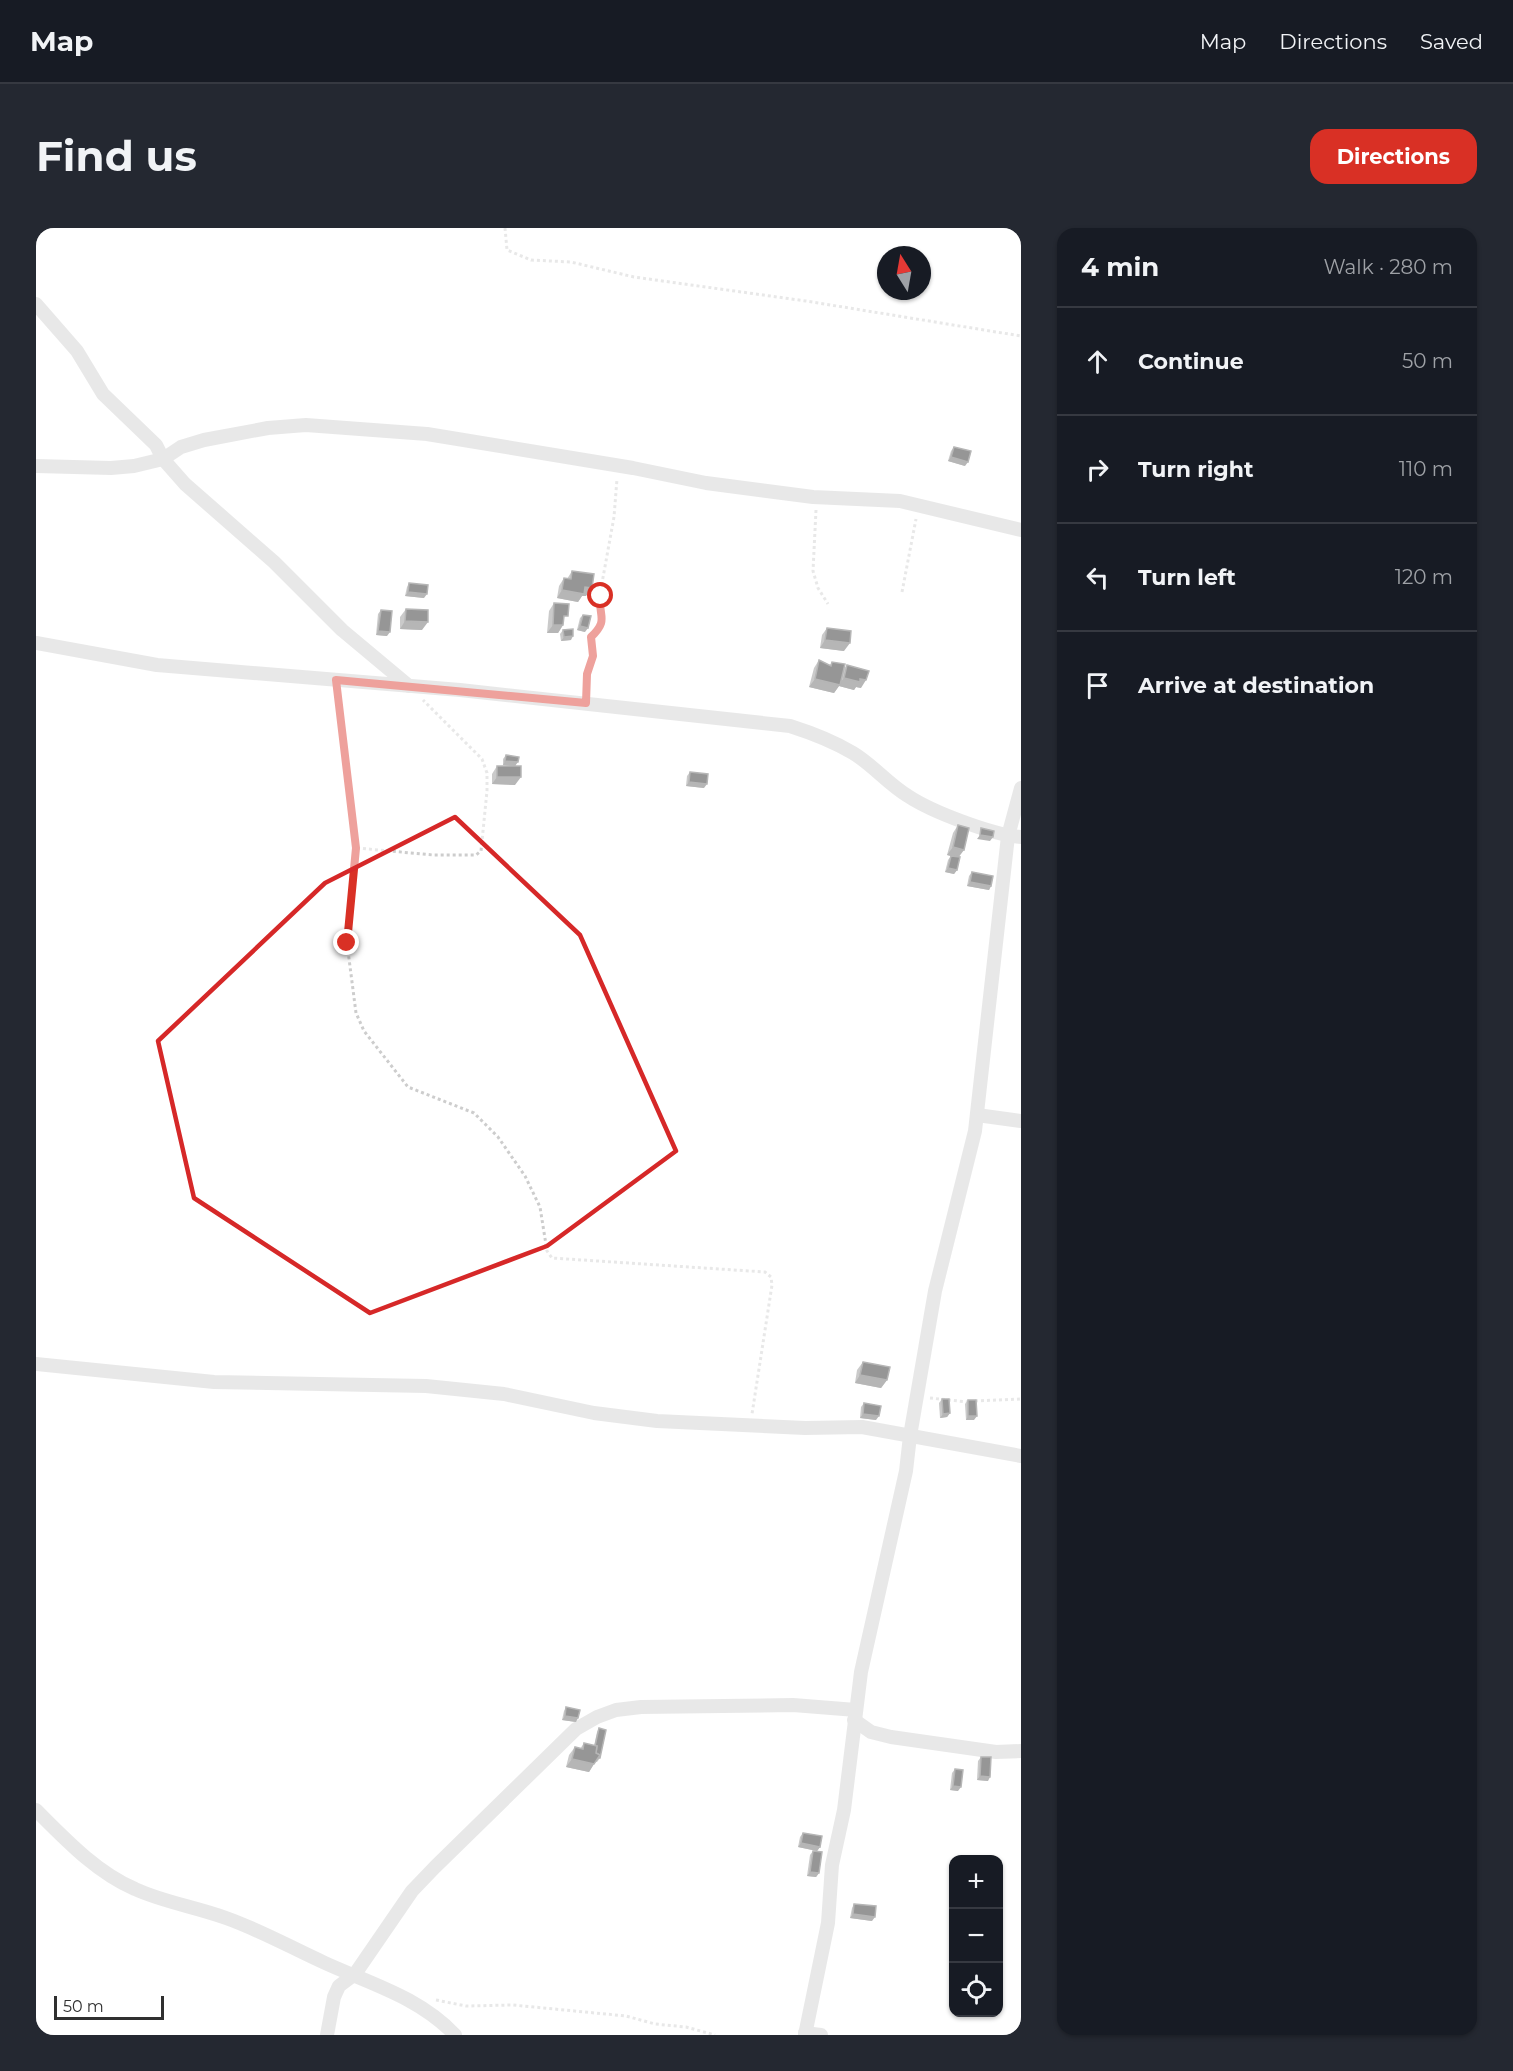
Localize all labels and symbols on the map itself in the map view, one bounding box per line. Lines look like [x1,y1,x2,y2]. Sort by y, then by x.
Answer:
north arrow [877,246,931,300]
route start [587,582,613,608]
route end [333,929,359,955]
scale bar [54,1993,164,2020]

